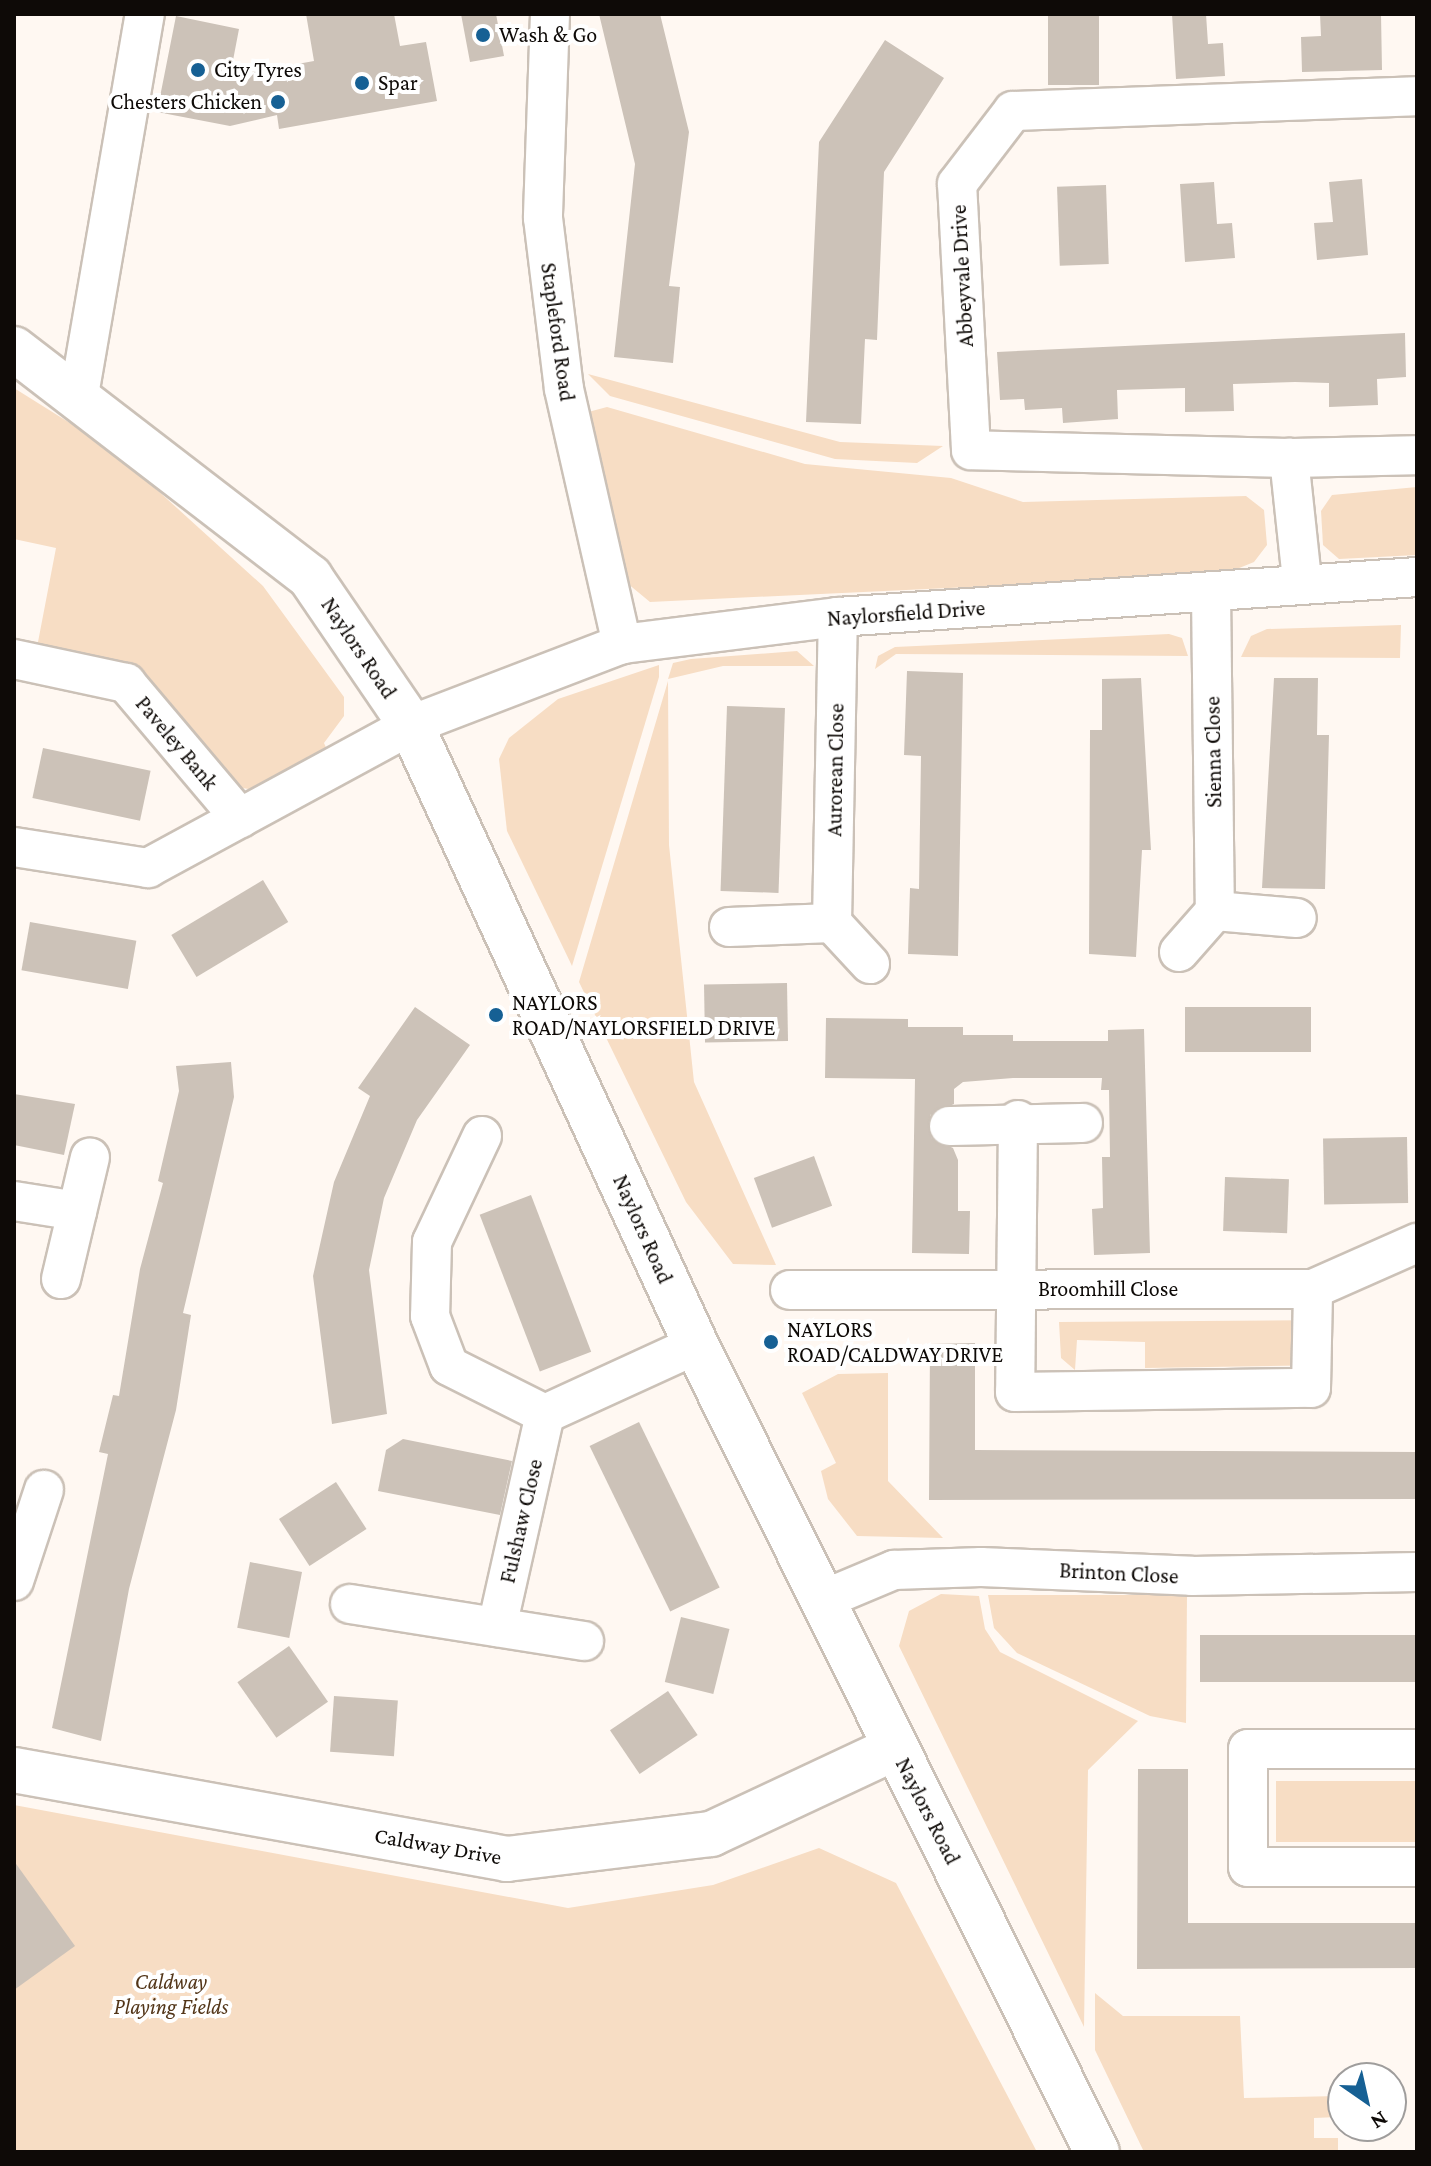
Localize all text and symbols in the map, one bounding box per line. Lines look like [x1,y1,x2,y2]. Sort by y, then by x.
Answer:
place label: Wash & Go [499,22,597,48]
marker: Wash & Go [474,26,492,44]
place label: City Tyres [214,57,302,83]
marker: City Tyres [189,61,207,79]
place label: Spar [378,70,418,96]
marker: Spar [353,74,371,92]
place label: Chesters Chicken [110,89,262,115]
marker: Chesters Chicken [269,93,287,111]
street label: Abbeyvale Drive [945,204,979,348]
street label: Stapleford Road [535,261,581,403]
street label: Naylors Road [316,592,402,704]
street label: Naylorsfield Drive [826,594,986,632]
street label: Paveley Bank [130,691,224,795]
street label: Sienna Close [1199,696,1227,808]
street label: Aurorean Close [821,703,849,837]
place label: NAYLORS ROAD/NAYLORSFIELD DRIVE [512,989,776,1040]
marker: NAYLORS ROAD/NAYLORSFIELD DRIVE [487,1006,505,1024]
street label: Naylors Road [607,1171,679,1287]
street label: Broomhill Close [1038,1276,1178,1302]
place label: NAYLORS ROAD/CALDWAY DRIVE [787,1316,1003,1368]
marker: NAYLORS ROAD/CALDWAY DRIVE [762,1333,780,1351]
street label: Fulshaw Close [494,1456,548,1586]
street label: Brinton Close [1059,1557,1179,1589]
street label: Naylors Road [890,1753,966,1869]
street label: Caldway Drive [372,1822,504,1870]
park label: Caldway Playing Fields [114,1968,228,2020]
north arrow [1327,2062,1407,2142]
text: N [1366,2106,1393,2135]

